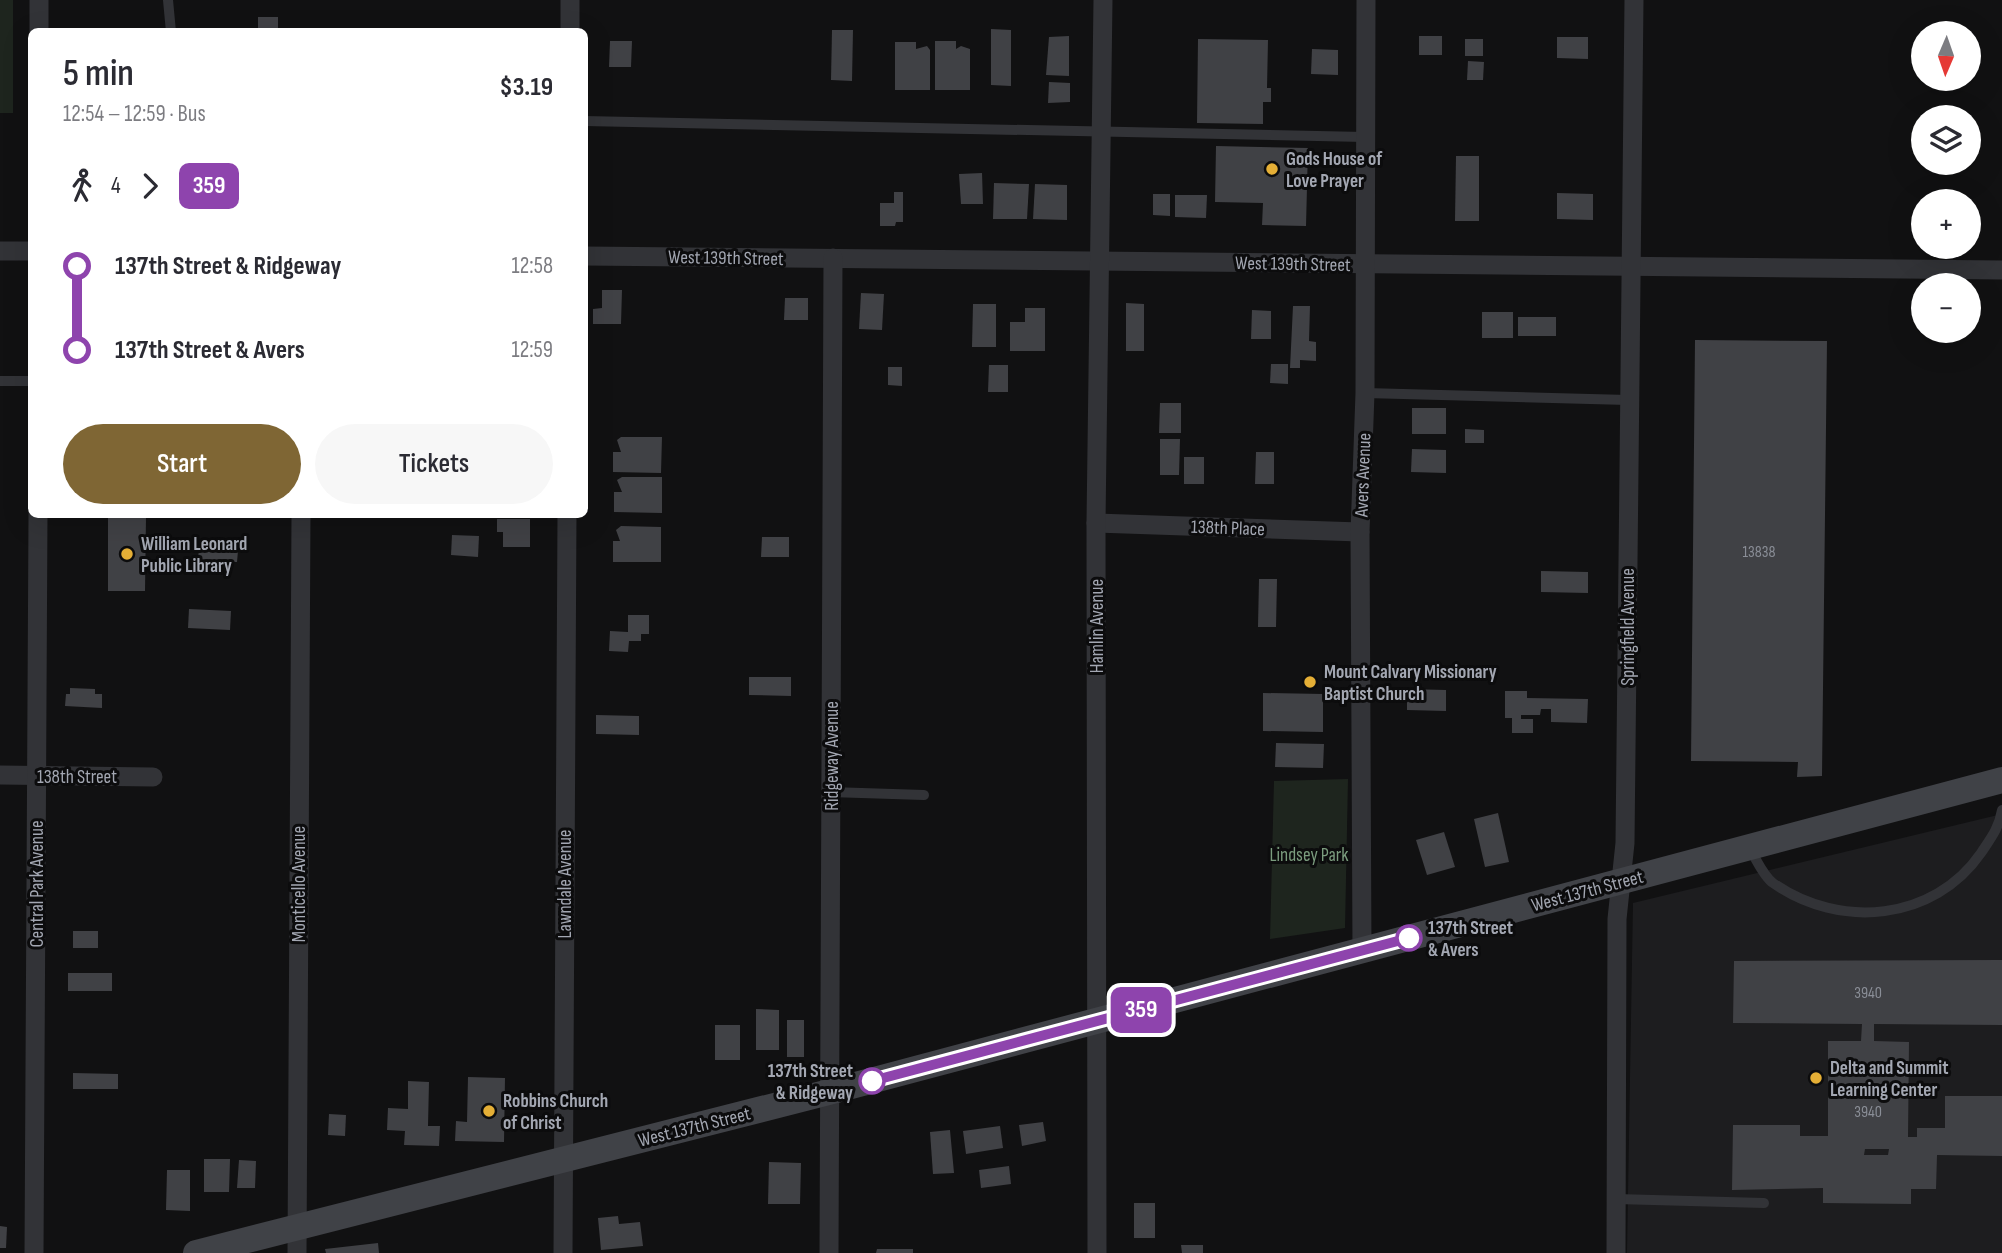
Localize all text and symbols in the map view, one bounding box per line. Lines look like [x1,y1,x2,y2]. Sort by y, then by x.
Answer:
north arrow [1911,21,1981,91]
map controls [1911,21,1981,343]
text: 5 min [63,51,134,96]
text: $3.19 [499,72,553,103]
text: 12:54 – 12:59 · Bus [63,100,206,128]
button: layers [1911,105,1981,175]
place label: Gods House of Love Prayer [1286,148,1383,193]
marker: Gods House of Love Prayer [1264,161,1280,177]
icon: walk [63,167,101,205]
icon: forward [131,167,169,205]
text: 359 [193,171,225,200]
text: 4 [111,172,121,200]
button: + [1911,189,1981,259]
street label: West 139th Street [668,246,784,271]
text: 137th Street & Ridgeway [115,251,341,282]
text: 12:58 [512,252,553,280]
street label: West 139th Street [1235,252,1351,277]
button: − [1911,273,1981,343]
text: 137th Street & Avers [115,335,305,366]
text: 12:59 [511,336,553,364]
button: Start [63,424,301,504]
button: Tickets [315,424,553,504]
street label: Avers Avenue [1351,433,1376,519]
street label: 138th Place [1191,516,1265,541]
place label: William Leonard Public Library [141,533,247,578]
house number: 13838 [1742,543,1776,562]
marker: William Leonard Public Library [119,546,135,562]
street label: Springfield Avenue [1617,568,1640,686]
street label: Hamlin Avenue [1086,579,1109,673]
place label: Mount Calvary Missionary Baptist Church [1324,661,1497,706]
marker: Mount Calvary Missionary Baptist Church [1302,674,1318,690]
street label: Ridgeway Avenue [821,701,844,811]
street label: 138th Street [37,766,117,789]
street label: Central Park Avenue [26,820,49,948]
street label: Monticello Avenue [288,826,311,942]
street label: Lawndale Avenue [554,830,577,938]
park label: Lindsey Park [1269,844,1349,867]
street label: West 137th Street [1529,865,1646,917]
place label: 137th Street & Avers [1428,917,1513,962]
marker: 137th Street & Avers [1396,925,1422,951]
house number: 3940 [1854,984,1882,1003]
line badge: 359 [1101,987,1181,1033]
text: 359 [1125,995,1157,1024]
place label: Delta and Summit Learning Center [1830,1057,1948,1102]
place label: 137th Street & Ridgeway [768,1060,853,1105]
marker: 137th Street & Ridgeway [859,1068,885,1094]
marker: Delta and Summit Learning Center [1808,1070,1824,1086]
place label: Robbins Church of Christ [503,1090,608,1135]
street label: West 137th Street [636,1102,753,1152]
marker: Robbins Church of Christ [481,1103,497,1119]
house number: 3940 [1854,1103,1882,1122]

